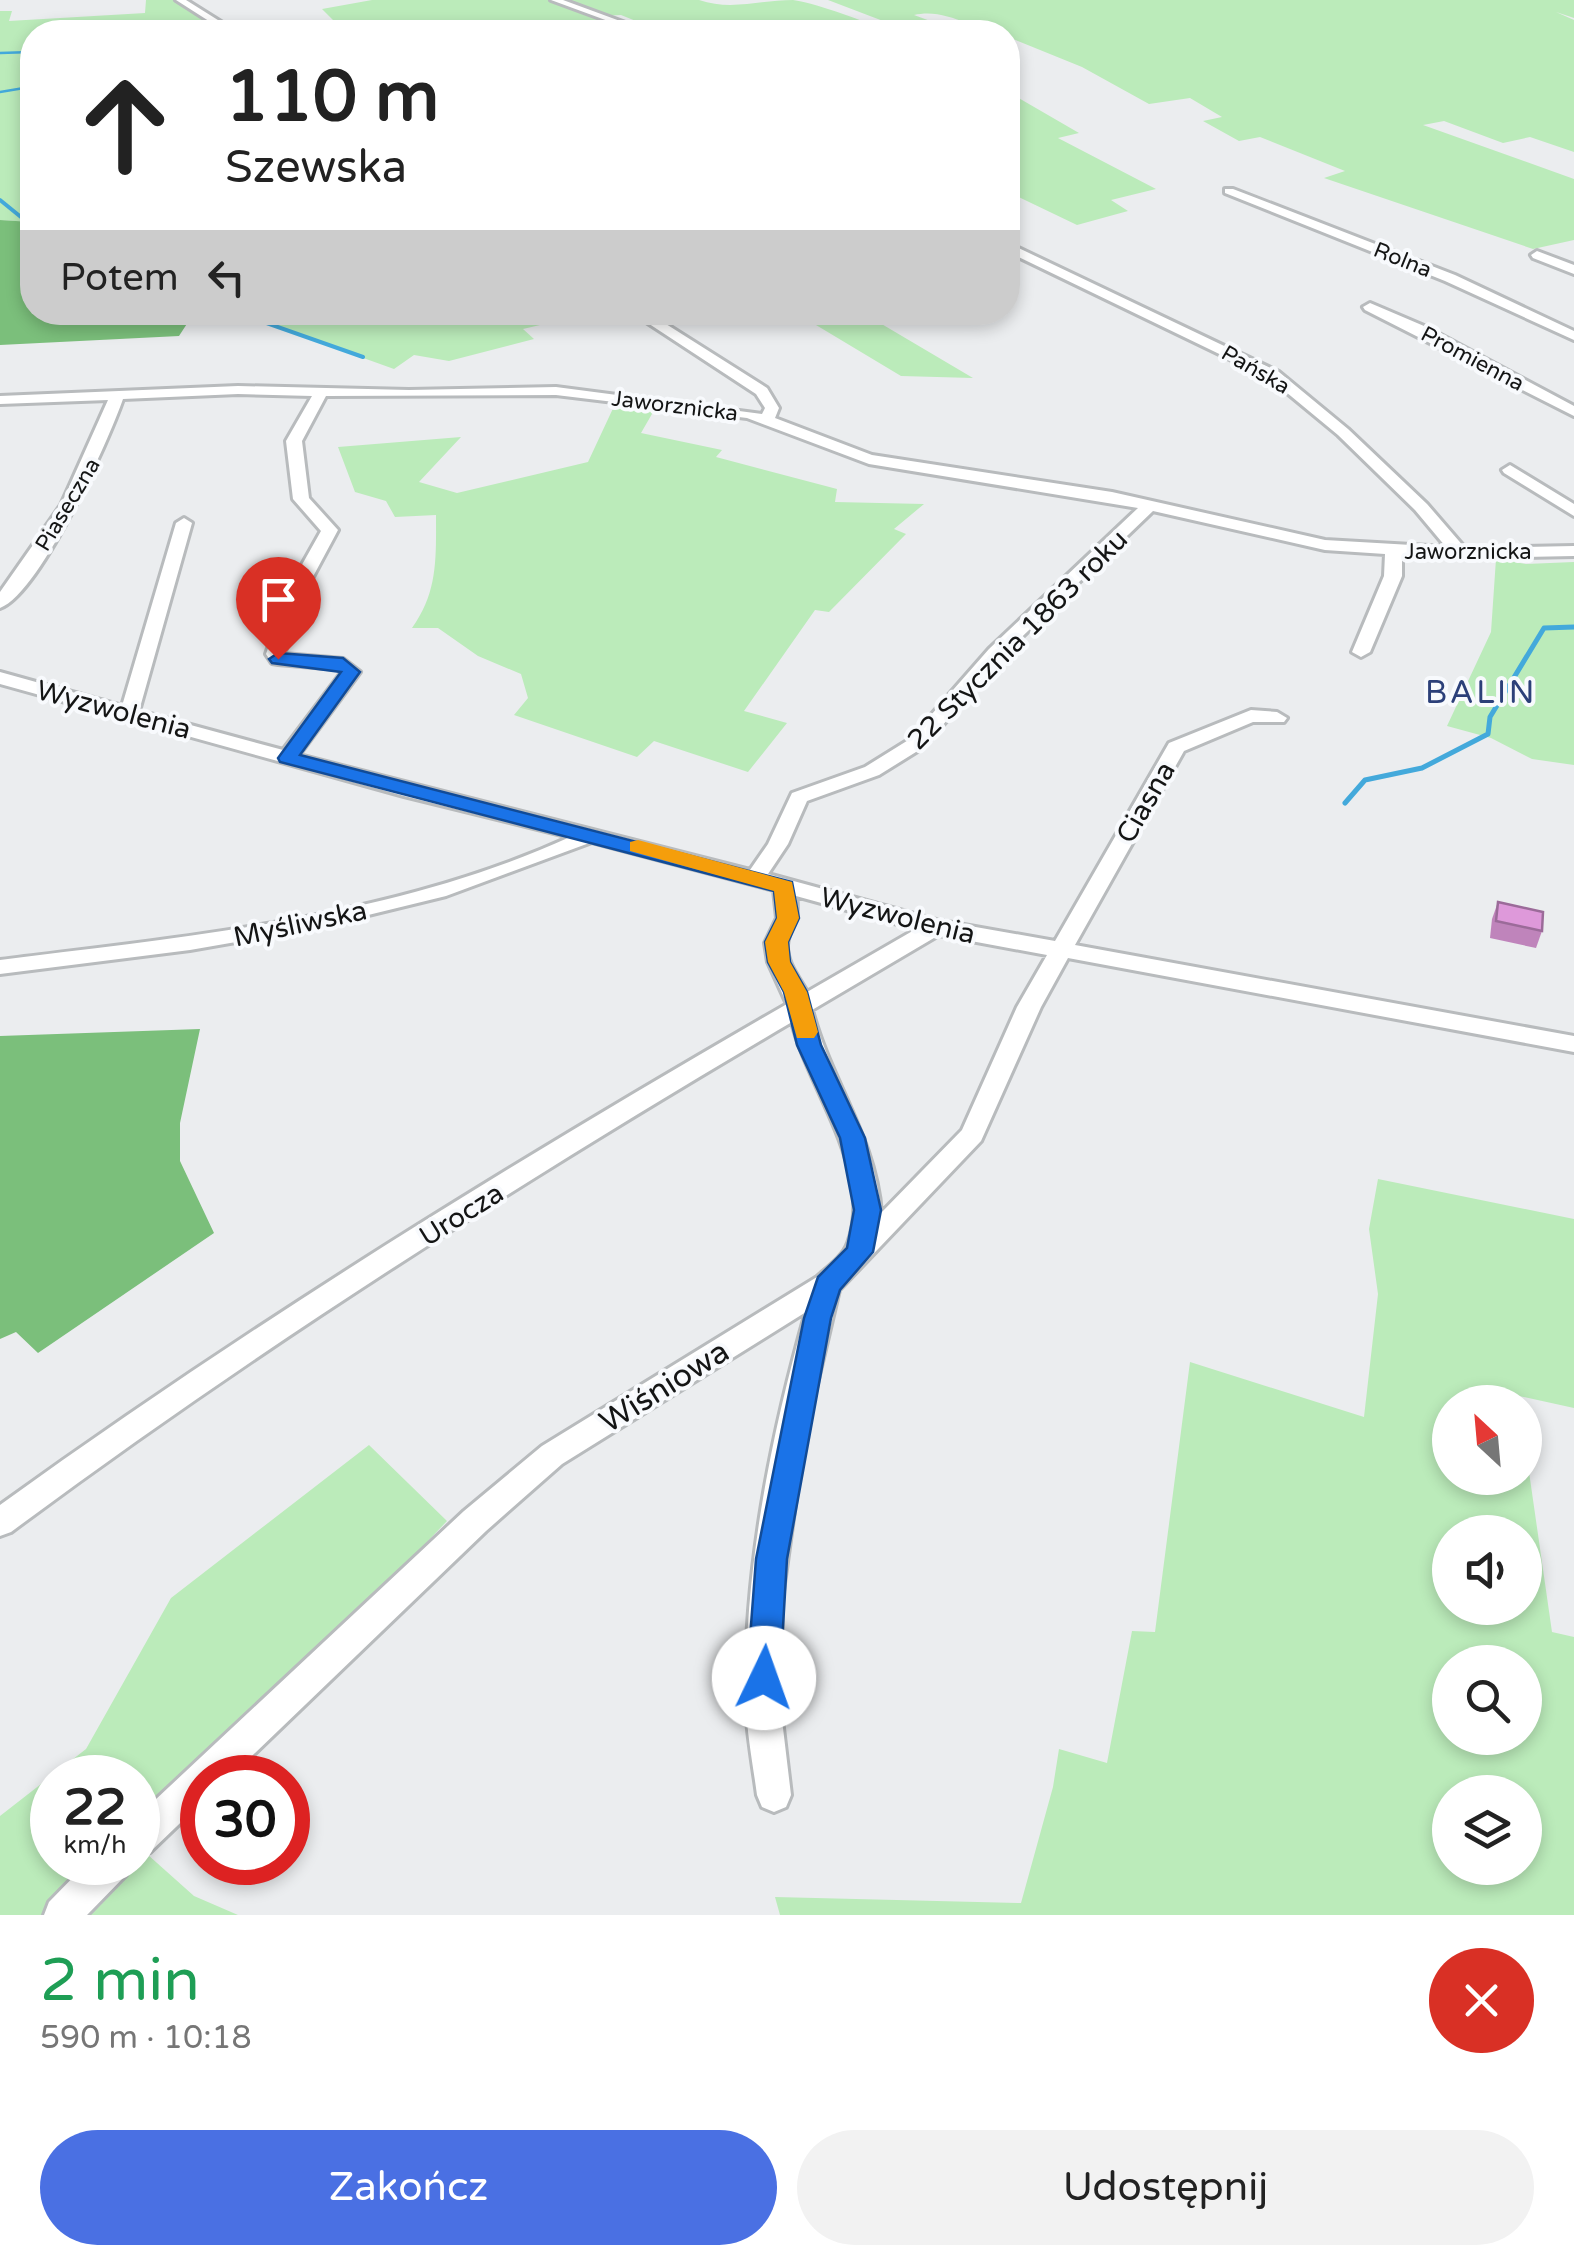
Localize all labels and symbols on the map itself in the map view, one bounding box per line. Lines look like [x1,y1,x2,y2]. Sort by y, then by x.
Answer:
street label: Rolna [1370,237,1435,283]
street label: Promienna [1416,321,1529,397]
street label: Pańska [1217,340,1294,400]
street label: Jaworznicka [610,385,740,427]
street label: Piaseczna [30,453,106,556]
street label: 22 Stycznia 1863 roku [900,522,1135,757]
street label: Jaworznicka [1404,539,1532,565]
pin [236,557,321,660]
street label: Wyzwolenia [33,673,195,747]
district label: BALIN [1425,674,1537,712]
street label: Ciasna [1109,756,1183,849]
street label: Wyzwolenia [817,880,979,952]
street label: Myśliwska [230,893,370,955]
street label: Urocza [413,1176,510,1254]
street label: Wiśniowa [593,1332,736,1441]
north arrow [1432,1385,1542,1495]
position arrow [712,1626,816,1730]
speed limit sign: 30 [180,1755,310,1885]

